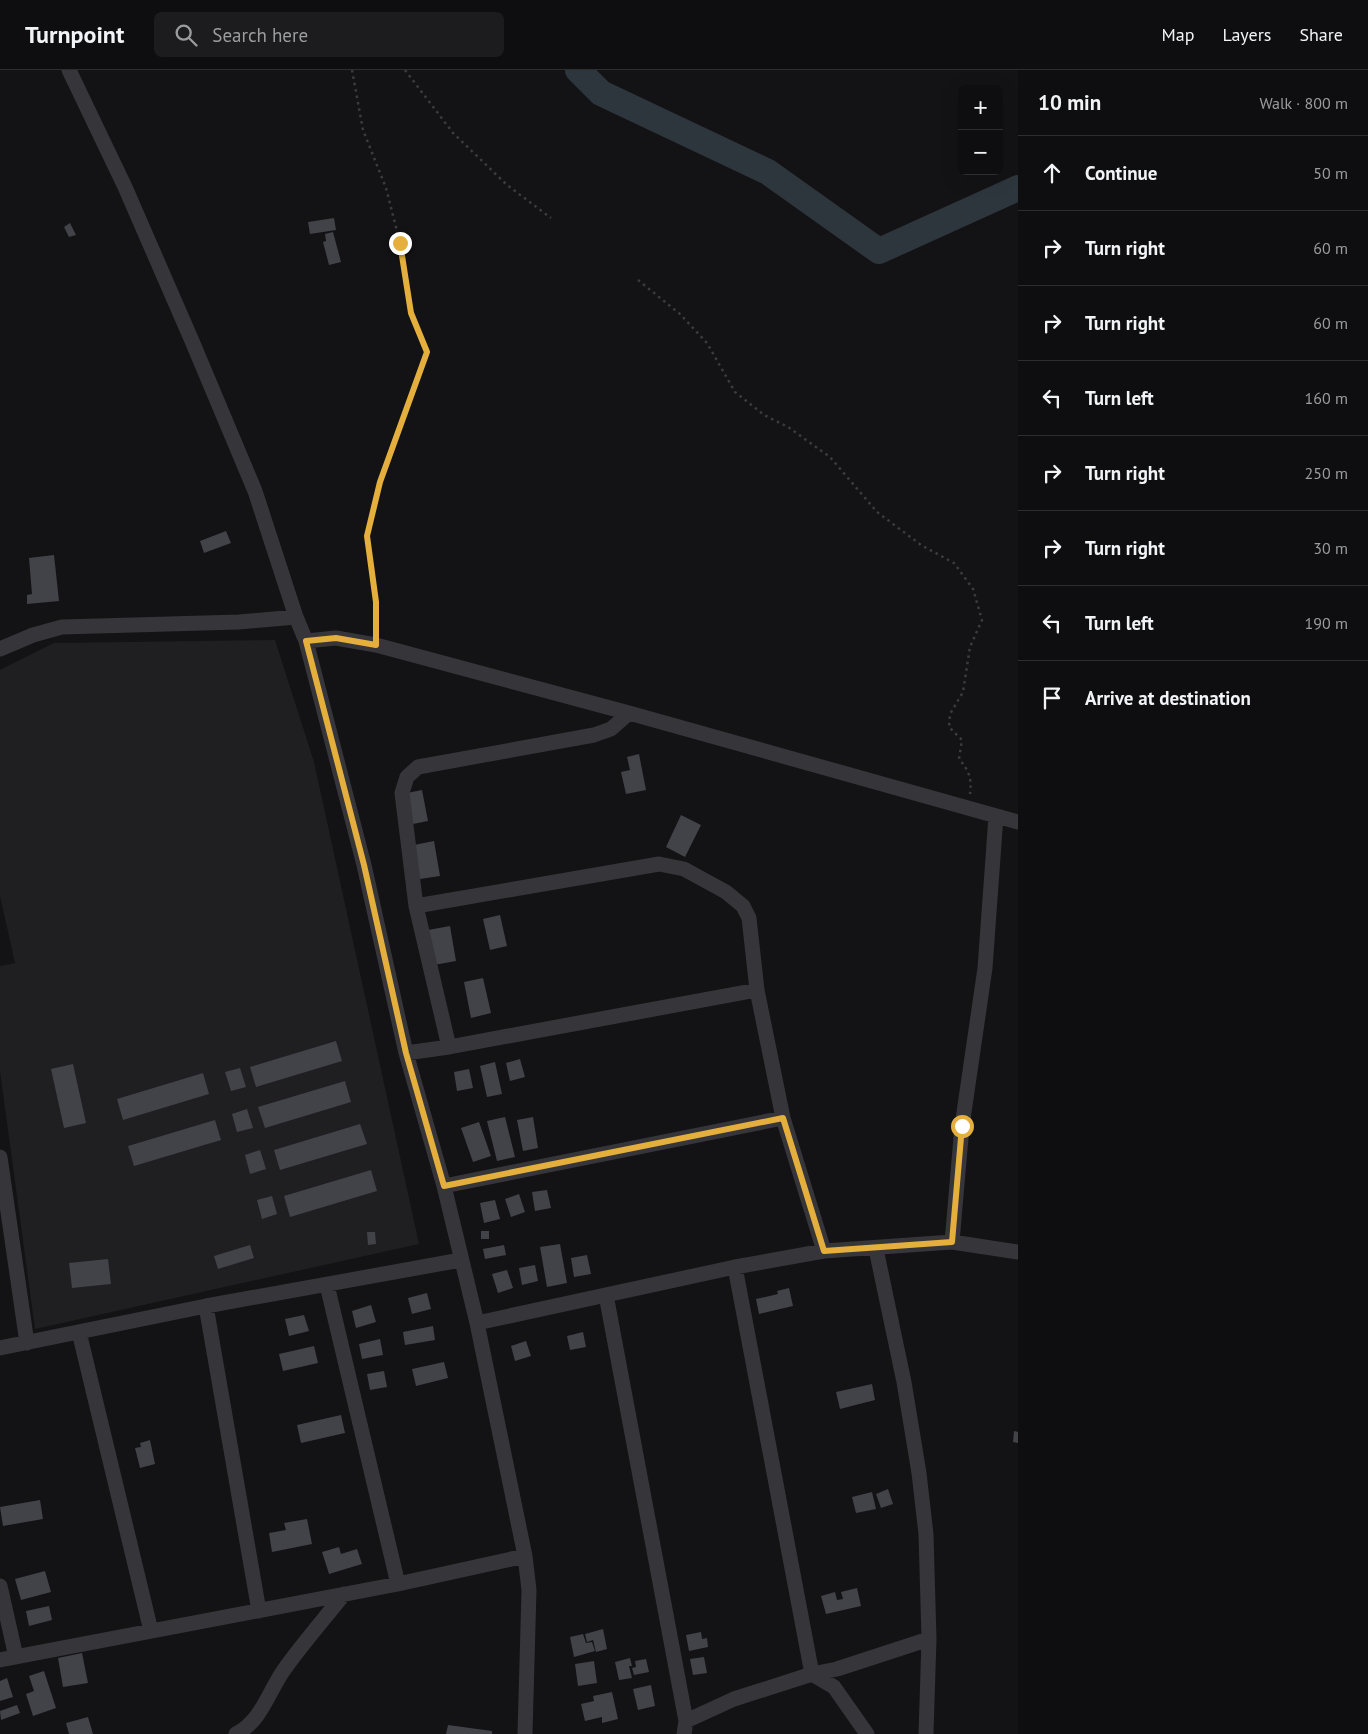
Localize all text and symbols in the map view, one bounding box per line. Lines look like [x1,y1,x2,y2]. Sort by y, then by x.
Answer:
search box [154,12,504,57]
text: Turnpoint [25,19,124,50]
icon: search [172,21,200,49]
text: Search here [212,23,308,47]
text: Map [1162,23,1194,46]
text: Layers [1222,23,1271,46]
text: Share [1299,23,1343,46]
map controls [958,85,1003,175]
button: + [958,85,1003,130]
text: 10 min [1038,89,1101,116]
text: Walk · 800 m [1259,93,1348,113]
button: − [958,130,1003,175]
icon: ahead [1038,159,1066,187]
text: Continue [1085,161,1157,185]
text: 50 m [1313,163,1348,183]
route end [389,232,412,255]
icon: right [1038,234,1066,262]
text: Turn right [1085,236,1165,260]
text: 60 m [1313,238,1348,258]
icon: right [1038,309,1066,337]
text: Turn right [1085,311,1165,335]
text: 60 m [1313,313,1348,333]
icon: left [1038,384,1066,412]
text: Turn left [1085,386,1154,410]
text: 160 m [1305,388,1348,408]
icon: right [1038,459,1066,487]
text: Turn right [1085,461,1165,485]
text: 250 m [1305,463,1348,483]
icon: right [1038,534,1066,562]
text: Turn right [1085,536,1165,560]
text: 30 m [1313,538,1348,558]
icon: left [1038,609,1066,637]
text: Turn left [1085,611,1154,635]
text: 190 m [1305,613,1348,633]
icon: arrive [1038,684,1066,712]
text: Arrive at destination [1085,686,1251,710]
route start [951,1115,974,1138]

